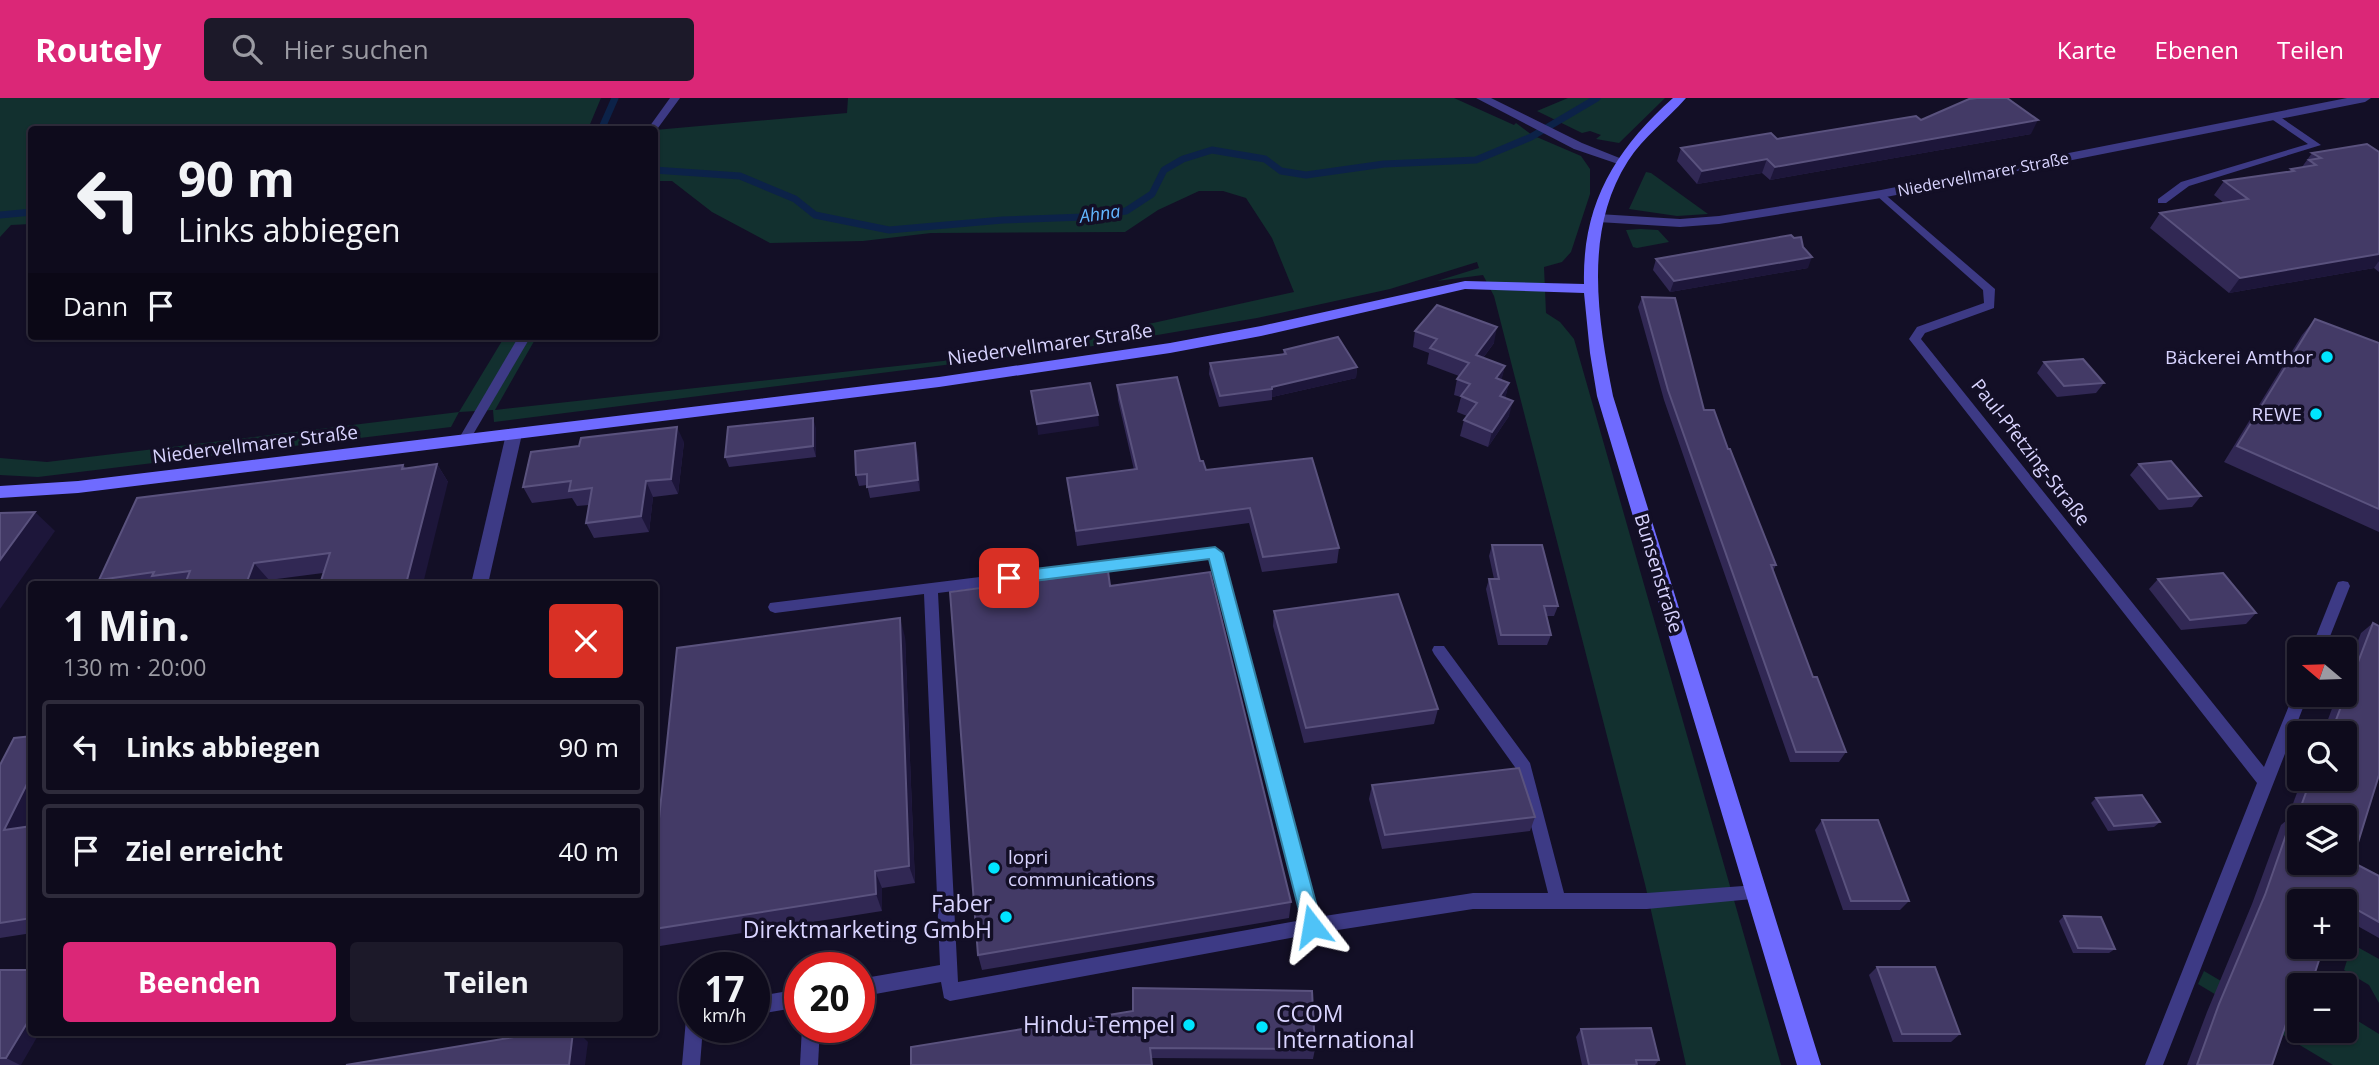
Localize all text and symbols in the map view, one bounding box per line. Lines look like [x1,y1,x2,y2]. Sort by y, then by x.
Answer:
search box [204,18,694,81]
text: Routely [35,27,162,72]
icon: search [228,30,266,68]
text: Hier suchen [284,31,429,67]
text: Karte [2057,33,2117,66]
text: Ebenen [2155,33,2239,66]
text: Teilen [2277,33,2344,66]
text: 90 m [178,145,295,211]
street label: Niedervellmarer Straße [1895,147,2071,201]
icon: left [63,154,154,245]
water label: Ahna [1076,198,1122,228]
text: Links abbiegen [178,208,401,251]
icon: arrive [142,287,180,325]
text: Dann [63,288,128,324]
street label: Niedervellmarer Straße [946,317,1154,371]
place label: Bäckerei Amthor [2165,344,2313,370]
marker: Bäckerei Amthor [2319,349,2335,365]
street label: Paul-Pfetzing-Straße [1965,373,2097,531]
place label: REWE [2252,401,2302,427]
marker: REWE [2308,406,2324,422]
street label: Niedervellmarer Straße [151,418,359,470]
street label: Bunsenstraße [1628,510,1690,636]
pin [979,548,1039,608]
icon: arrive [990,559,1028,597]
text: 1 Min. [63,596,190,653]
button: close [549,604,623,678]
north arrow [2287,637,2357,707]
map controls [2287,637,2357,1043]
text: 130 m · 20:00 [63,651,206,683]
button: search [2287,721,2357,791]
icon: left [67,728,105,766]
text: Links abbiegen [126,729,321,765]
text: 90 m [558,729,619,765]
button: layers [2287,805,2357,875]
icon: arrive [67,832,105,870]
text: Ziel erreicht [126,833,283,869]
text: 40 m [558,833,619,869]
place label: lopri communications [1008,844,1155,892]
marker: lopri communications [986,860,1002,876]
place label: Faber Direktmarketing GmbH [743,887,993,945]
position arrow [1275,889,1349,963]
button: + [2287,889,2357,959]
marker: Faber Direktmarketing GmbH [998,909,1014,925]
button: Beenden [63,942,336,1022]
button: Teilen [350,942,623,1022]
speed limit sign: 20 [784,952,875,1043]
text: 17 [704,965,745,1012]
button: − [2287,973,2357,1043]
place label: CCOM International [1276,997,1414,1055]
text: km/h [703,1003,746,1027]
place label: Hindu-Tempel [1023,1008,1175,1040]
marker: Hindu-Tempel [1181,1017,1197,1033]
marker: CCOM International [1254,1019,1270,1035]

